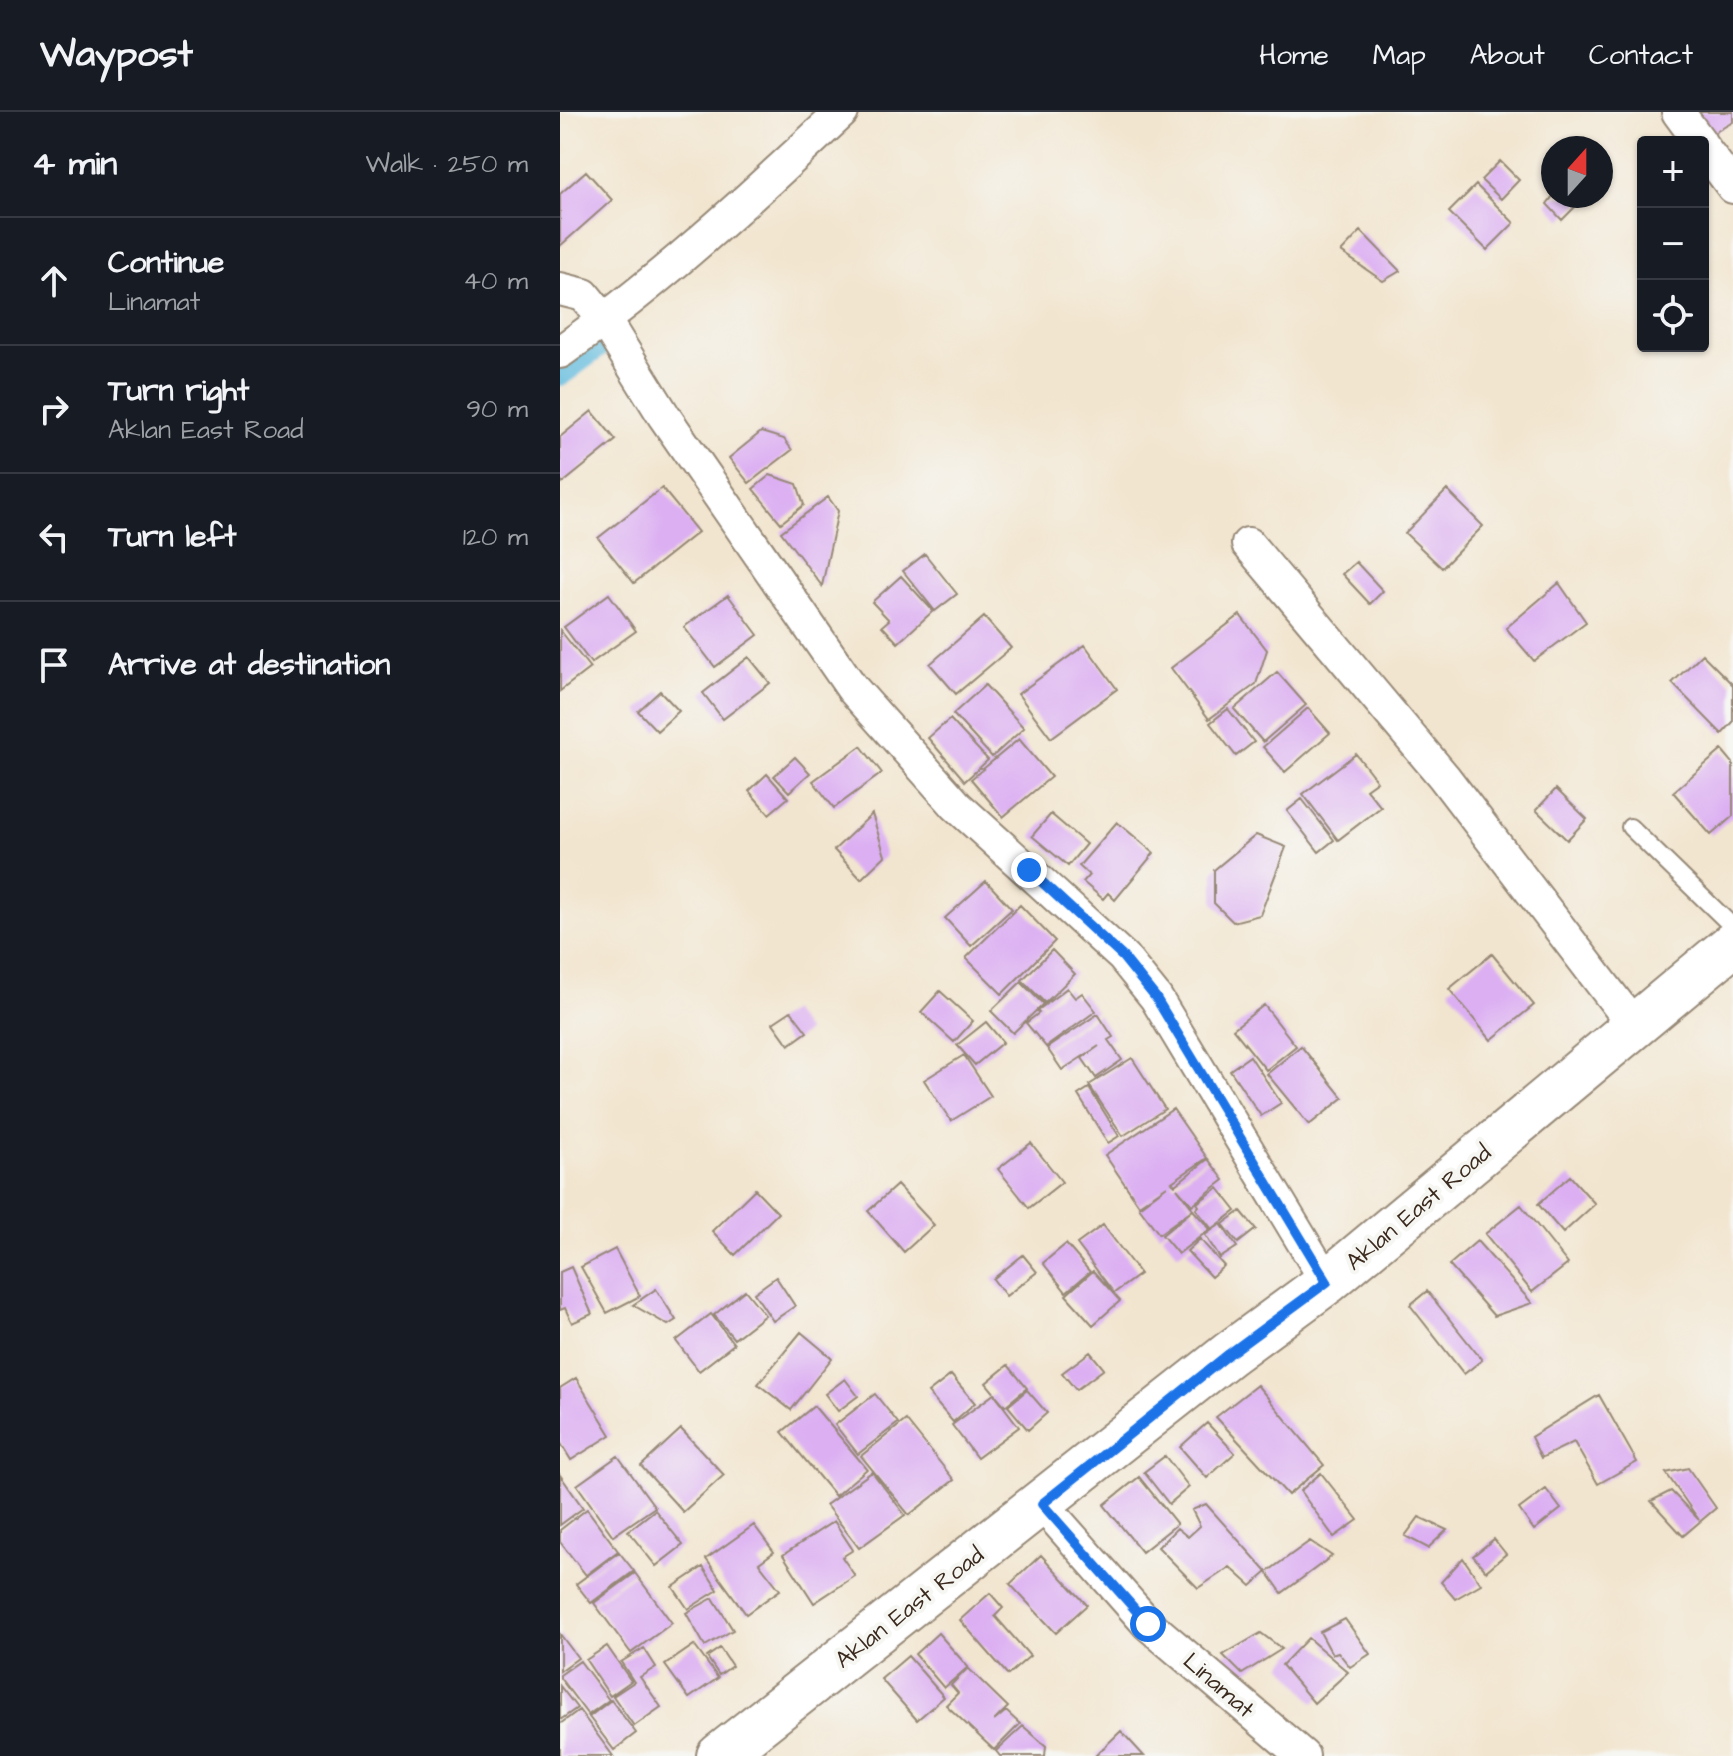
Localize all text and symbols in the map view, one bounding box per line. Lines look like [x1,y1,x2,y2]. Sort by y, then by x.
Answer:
text: Waypost [40,29,193,81]
text: Home [1259,36,1329,75]
text: Map [1373,36,1426,75]
text: About [1470,36,1545,75]
text: Contact [1589,36,1693,75]
north arrow [1541,136,1613,208]
map controls [1637,136,1709,352]
button: + [1637,136,1709,208]
text: 4 min [32,140,117,188]
text: Walk · 250 m [365,146,528,182]
button: − [1637,208,1709,280]
text: Continue [108,242,224,284]
icon: ahead [32,259,76,303]
text: 40 m [463,263,528,299]
button: locate [1637,280,1709,352]
text: Linamat [108,284,200,320]
text: Turn right [108,370,249,412]
icon: right [32,387,76,431]
text: 90 m [466,391,528,427]
text: Aklan East Road [108,412,304,448]
icon: left [32,515,76,559]
text: Turn left [108,516,236,558]
text: 120 m [463,519,528,555]
icon: arrive [32,643,76,687]
text: Arrive at destination [108,644,390,686]
route end [1011,852,1047,888]
street label: Aklan East Road [1339,1137,1499,1279]
street label: Aklan East Road [828,1539,991,1677]
route start [1130,1606,1166,1642]
street label: Linamat [1175,1645,1262,1727]

